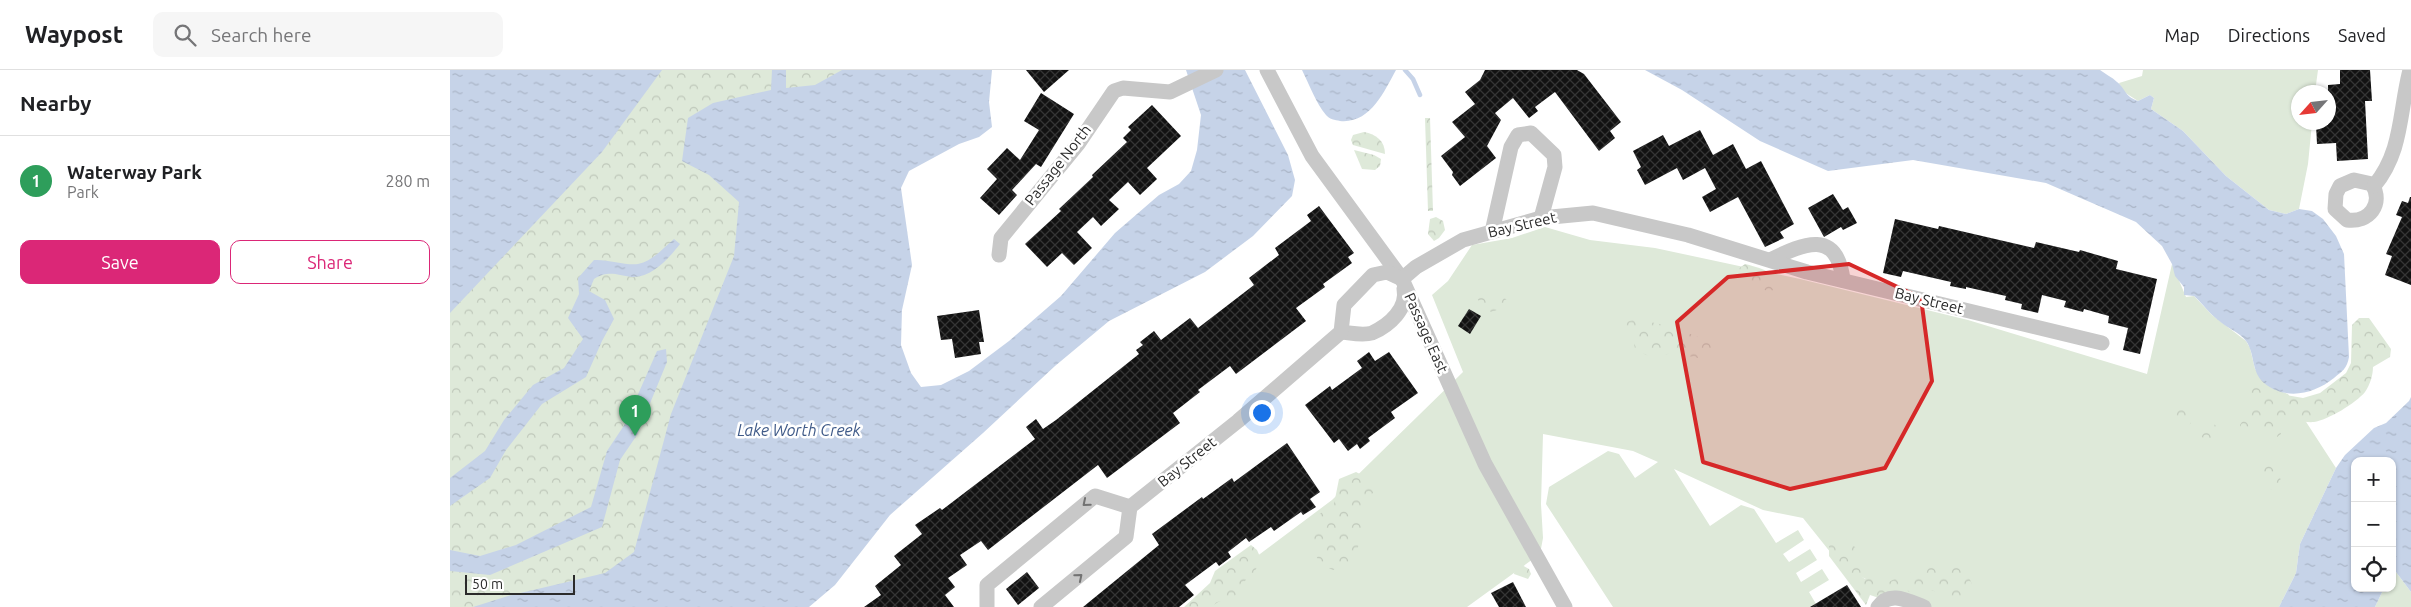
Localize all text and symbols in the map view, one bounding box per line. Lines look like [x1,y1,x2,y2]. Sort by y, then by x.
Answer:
search box [153,12,503,57]
text: Waypost [25,21,123,48]
icon: search [171,21,199,49]
text: Search here [211,24,311,46]
text: Map [2164,25,2200,45]
text: Directions [2228,25,2310,45]
text: Saved [2338,25,2386,45]
north arrow [2291,85,2336,130]
text: Nearby [20,91,91,115]
street label: Passage North [1021,121,1094,208]
text: Waterway Park [67,161,202,183]
text: 1 [31,172,41,190]
text: 280 m [385,172,430,190]
text: Park [67,183,99,201]
street label: Bay Street [1486,208,1558,241]
button: Save [20,240,220,284]
button: Share [230,240,430,284]
street label: Bay Street [1893,284,1965,317]
street label: Passage East [1401,290,1452,376]
pin: 1 [619,395,651,436]
your location [1249,400,1275,426]
water label: Lake Worth Creek [737,421,862,439]
street label: Bay Street [1154,433,1219,490]
map controls [2351,457,2396,592]
button: + [2351,457,2396,502]
one-way arrow [1083,498,1092,506]
button: − [2351,502,2396,547]
button: locate [2351,547,2396,592]
scale bar [465,572,575,595]
one-way arrow [1073,574,1082,582]
text: 50 m [472,576,503,592]

